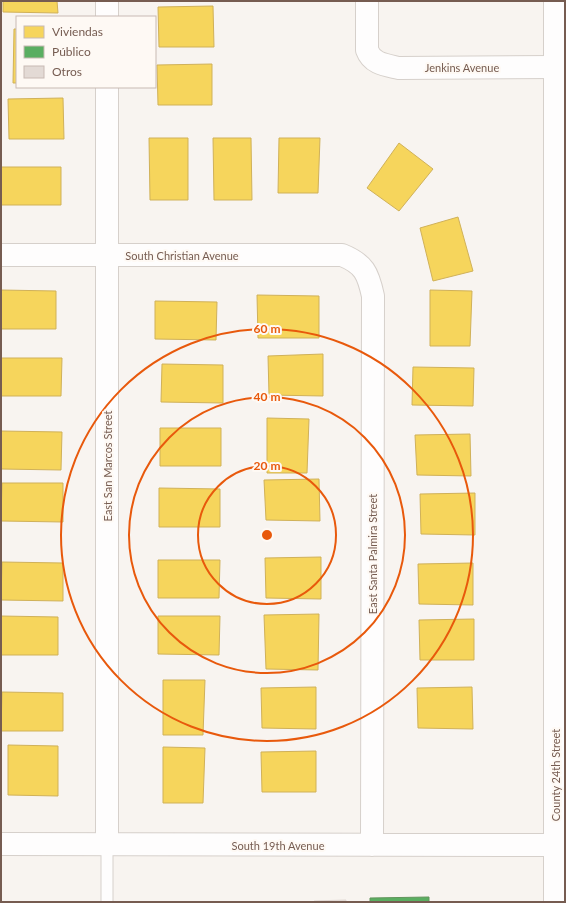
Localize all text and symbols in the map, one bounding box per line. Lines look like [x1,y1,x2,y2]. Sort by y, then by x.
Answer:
legend [16,16,156,88]
text: Viviendas [52,24,103,39]
text: Público [52,44,91,59]
street label: Jenkins Avenue [425,61,499,74]
text: Otros [52,64,82,79]
street label: South Christian Avenue [125,249,239,262]
text: 60 m [254,321,280,336]
text: 40 m [254,389,280,404]
street label: East San Marcos Street [101,411,114,521]
text: 20 m [254,458,280,473]
street label: East Santa Palmira Street [366,494,379,614]
centre of rings [260,528,274,542]
street label: County 24th Street [549,729,562,821]
street label: South 19th Avenue [232,839,325,852]

